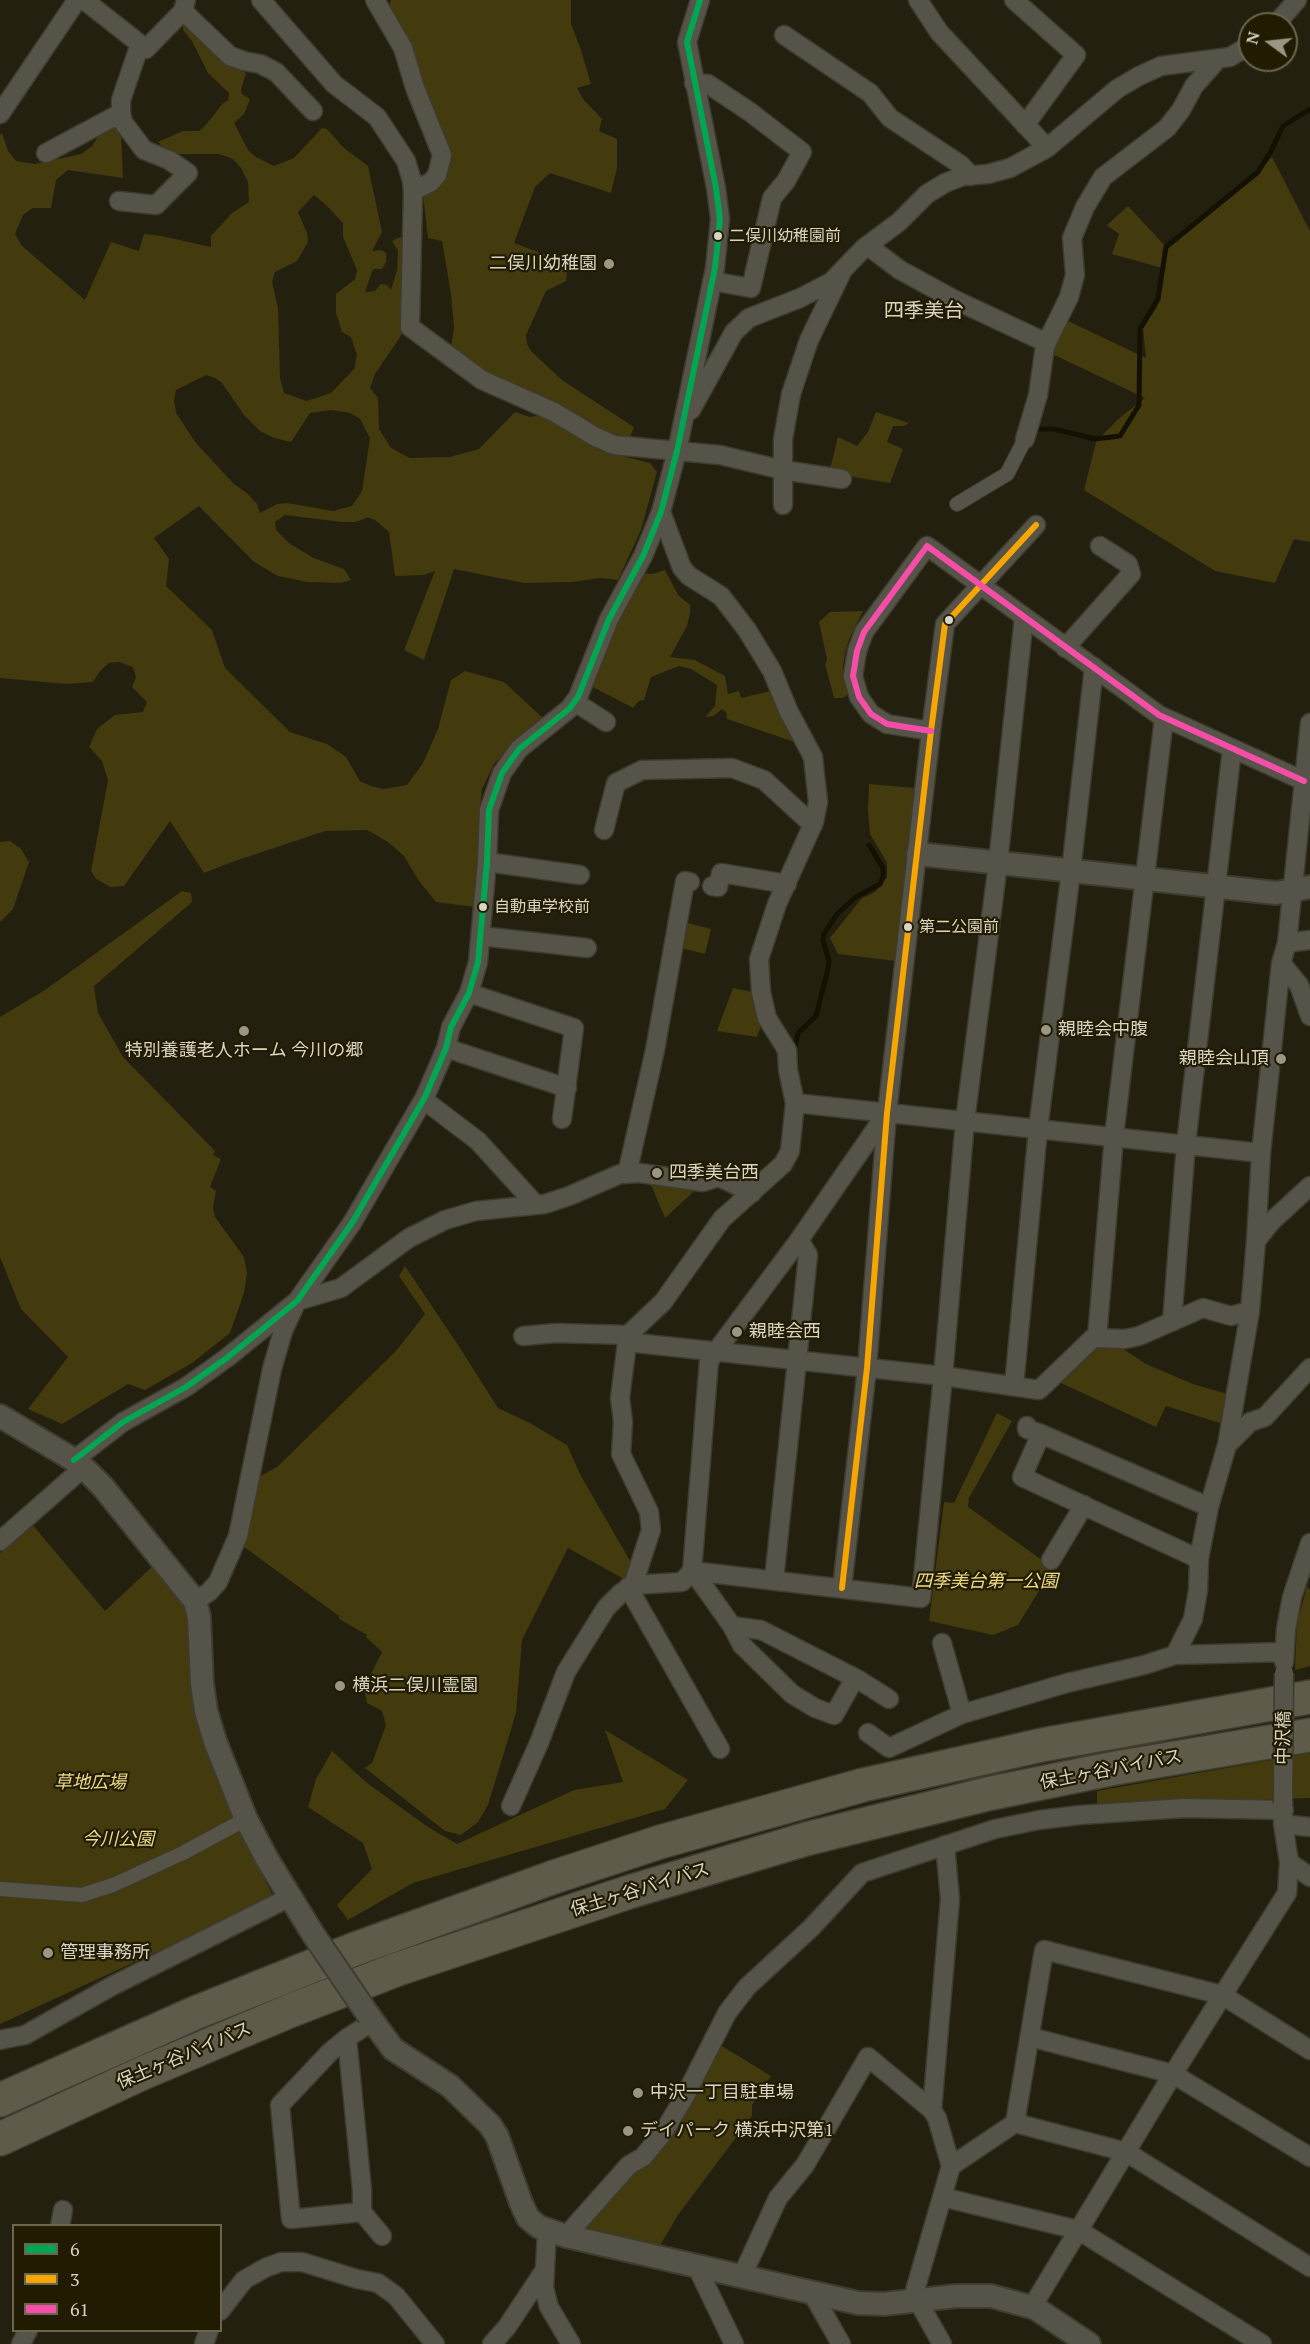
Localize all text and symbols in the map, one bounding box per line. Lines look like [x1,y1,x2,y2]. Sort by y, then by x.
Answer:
north arrow [1238,12,1298,72]
text: N [1240,29,1265,47]
place label: 二俣川幼稚園前 [729,226,841,246]
marker: 二俣川幼稚園前 [712,230,724,242]
place label: 二俣川幼稚園 [489,253,597,275]
marker: 二俣川幼稚園 [602,257,616,271]
district label: 四季美台 [884,299,964,323]
unlabelled marker [943,614,955,626]
place label: 自動車学校前 [494,897,590,917]
marker: 自動車学校前 [477,901,489,913]
place label: 第二公園前 [919,917,999,937]
marker: 第二公園前 [902,921,914,933]
place label: 親睦会中腹 [1058,1019,1148,1041]
marker: 親睦会中腹 [1039,1023,1053,1037]
marker: 特別養護老人ホーム 今川の郷 [237,1024,251,1038]
place label: 特別養護老人ホーム 今川の郷 [125,1040,363,1062]
place label: 親睦会山頂 [1179,1048,1269,1070]
marker: 親睦会山頂 [1274,1052,1288,1066]
place label: 四季美台西 [669,1162,759,1184]
marker: 四季美台西 [650,1166,664,1180]
place label: 親睦会西 [749,1321,821,1343]
marker: 親睦会西 [730,1325,744,1339]
park label: 四季美台第一公園 [914,1571,1058,1593]
place label: 横浜二俣川霊園 [352,1675,478,1697]
marker: 横浜二俣川霊園 [333,1679,347,1693]
street label: 中沢橋 [1273,1711,1295,1765]
street label: 保土ヶ谷バイパス [1038,1746,1184,1794]
park label: 草地広場 [54,1772,126,1794]
park label: 今川公園 [82,1829,154,1851]
street label: 保土ヶ谷バイパス [568,1859,712,1921]
place label: 管理事務所 [60,1942,150,1964]
marker: 管理事務所 [41,1946,55,1960]
street label: 保土ヶ谷バイパス [114,2018,254,2094]
place label: 中沢一丁目駐車場 [650,2082,794,2104]
marker: 中沢一丁目駐車場 [631,2086,645,2100]
place label: デイパーク 横浜中沢第1 [640,2120,834,2142]
marker: デイパーク 横浜中沢第1 [621,2124,635,2138]
legend [12,2224,222,2332]
text: 6 [70,2237,80,2261]
text: 3 [70,2267,80,2291]
text: 61 [70,2297,89,2321]

